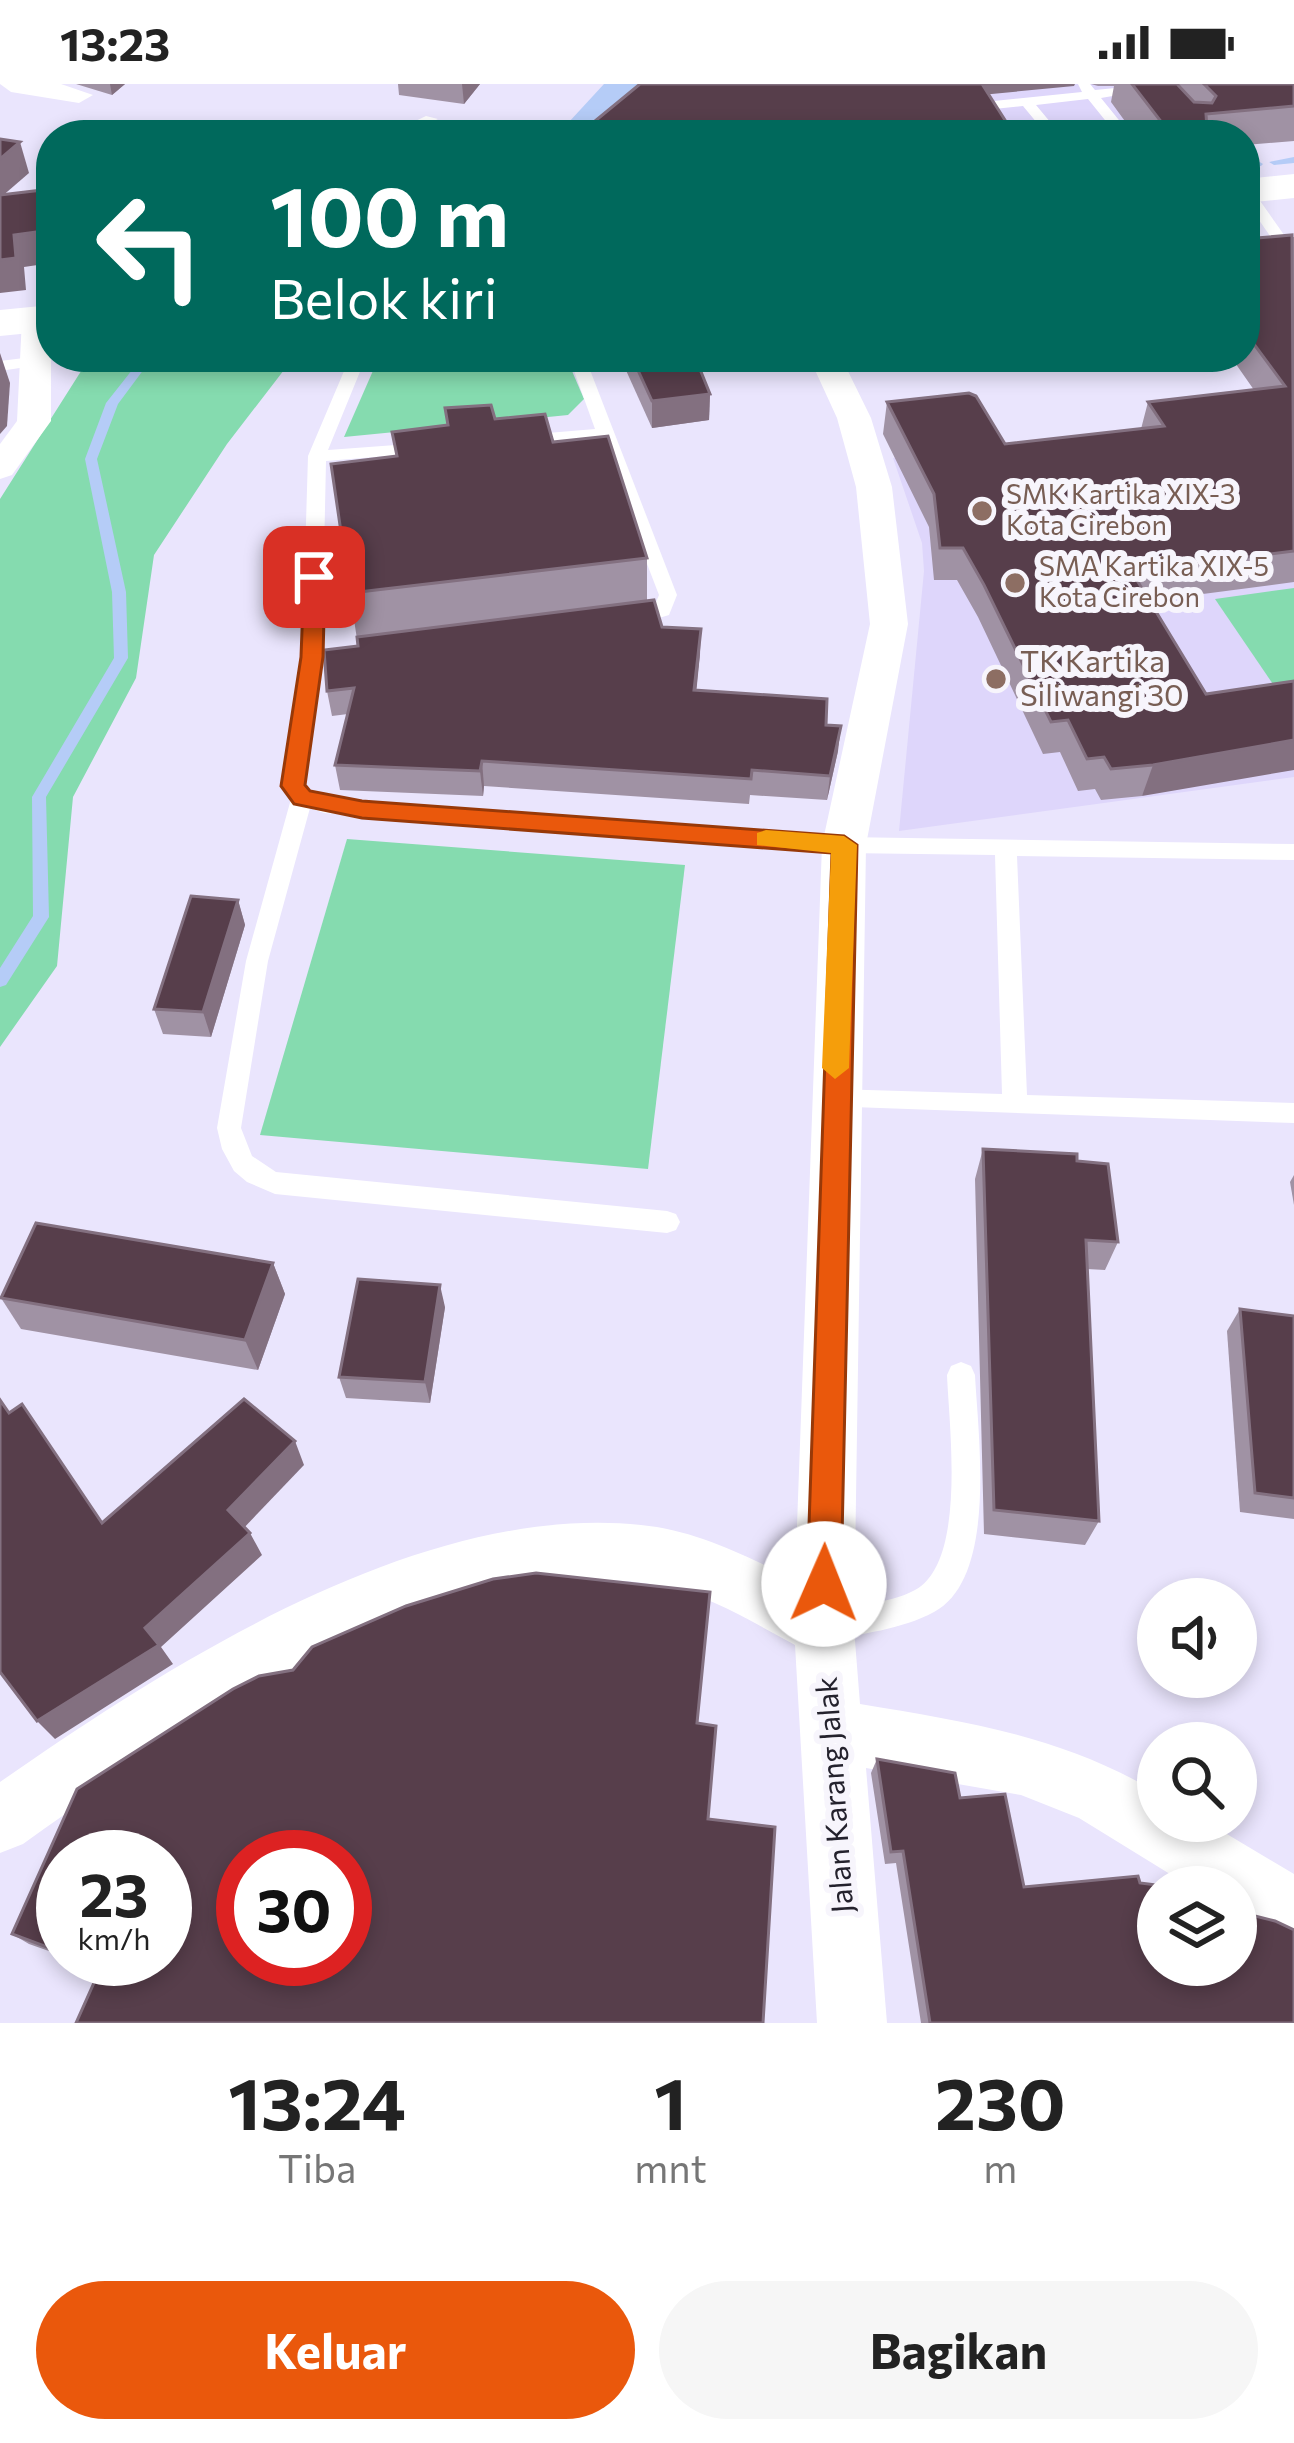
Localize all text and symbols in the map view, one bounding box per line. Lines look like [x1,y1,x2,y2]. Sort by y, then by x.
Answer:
text: 13:23 [60,15,170,70]
text: 100 m [270,162,509,264]
icon: left [72,168,228,324]
text: Belok kiri [270,264,498,330]
place label: SMK Kartika XIX-3 Kota Cirebon [1006,477,1236,541]
marker: SMK Kartika XIX-3 Kota Cirebon [969,498,995,524]
pin [263,526,365,628]
icon: arrive [281,544,347,610]
place label: SMA Kartika XIX-5 Kota Cirebon [1039,549,1269,613]
marker: SMA Kartika XIX-5 Kota Cirebon [1002,570,1028,596]
place label: TK Kartika Siliwangi 30 [1020,641,1184,712]
marker: TK Kartika Siliwangi 30 [983,666,1009,692]
position arrow [761,1521,887,1647]
map controls [1137,1578,1257,1986]
button: sound [1137,1578,1257,1698]
street label: Jalan Karang Jalak [806,1676,859,1915]
button: search [1137,1722,1257,1842]
speed limit sign: 30 [216,1830,372,1986]
text: 23 [79,1856,149,1929]
button: layers [1137,1866,1257,1986]
text: km/h [78,1919,150,1956]
text: 13:24 [228,2057,406,2145]
text: 1 [654,2057,687,2145]
text: 230 [935,2057,1066,2145]
text: Tiba [278,2143,356,2191]
text: mnt [634,2143,707,2191]
text: m [983,2143,1017,2191]
button: Keluar [36,2281,635,2419]
button: Bagikan [659,2281,1258,2419]

